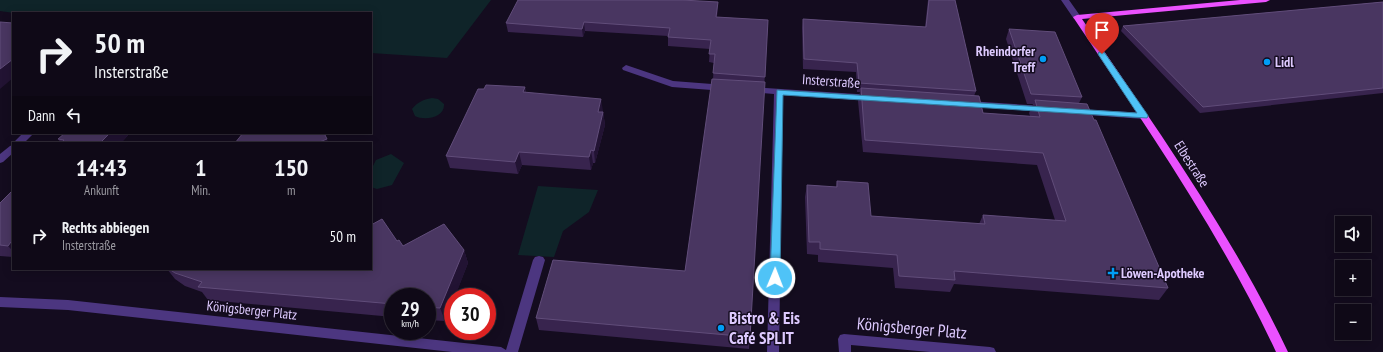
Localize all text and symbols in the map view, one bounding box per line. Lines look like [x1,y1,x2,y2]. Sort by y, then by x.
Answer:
pin [1085,13,1119,54]
icon: arrive [1091,19,1113,41]
text: 50 m [94,24,145,61]
icon: right [28,28,80,80]
place label: Rheindorfer Treff [976,42,1036,76]
place label: Lidl [1275,53,1294,71]
marker: Rheindorfer Treff [1038,54,1048,64]
marker: Lidl [1262,57,1272,67]
text: Insterstraße [94,60,169,83]
street label: Insterstraße [801,70,861,92]
icon: left [63,104,85,126]
text: Dann [28,106,55,125]
street label: Elbestraße [1170,137,1214,191]
text: 14:43 [76,152,128,183]
text: 1 [195,152,206,183]
text: 150 [274,152,308,183]
text: Ankunft [84,182,119,199]
text: Min. [191,182,210,199]
text: m [287,182,295,199]
map controls [1335,216,1371,340]
button: sound [1335,216,1371,252]
text: Rechts abbiegen [62,218,149,237]
icon: right [28,225,50,247]
text: 50 m [330,227,356,246]
text: Insterstraße [62,237,116,254]
position arrow [754,257,796,299]
button: + [1335,260,1371,296]
place label: Löwen-Apotheke [1121,264,1205,282]
marker: Löwen-Apotheke [1108,268,1118,278]
speed limit sign: 30 [444,288,496,340]
street label: Königsberger Platz [206,296,298,324]
text: 29 [400,296,420,322]
button: − [1335,304,1371,340]
place label: Bistro & Eis Café SPLIT [729,307,800,349]
street label: Königsberger Platz [856,312,968,344]
text: km/h [401,317,419,330]
marker: Bistro & Eis Café SPLIT [716,323,726,333]

